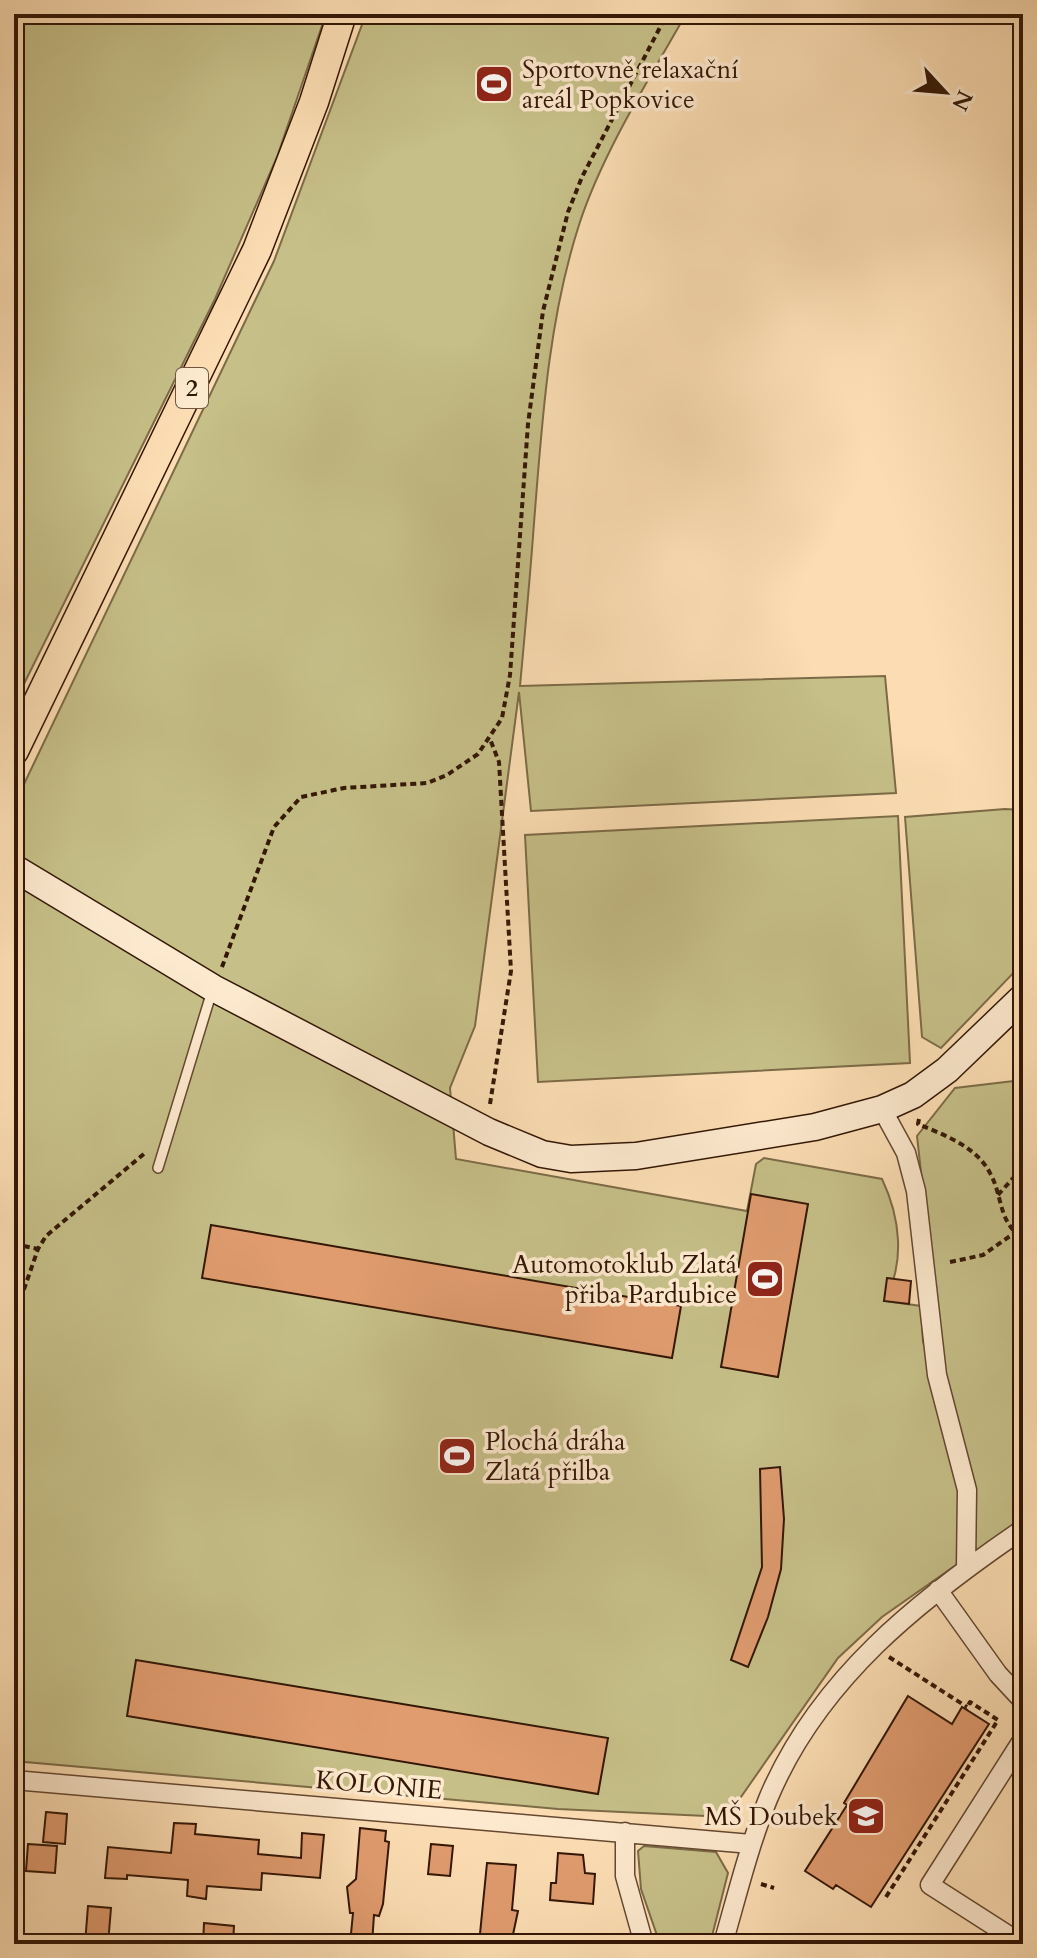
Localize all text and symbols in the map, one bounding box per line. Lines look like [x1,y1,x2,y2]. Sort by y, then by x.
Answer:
place label: Sportovně relaxační areál Popkovice [522,52,739,117]
north arrow [905,52,985,132]
sports icon: Sportovně relaxační areál Popkovice [473,63,515,105]
text: N [944,85,980,115]
road number: 2 [176,368,208,408]
place label: Automotoklub Zlatá přiba Pardubice [512,1247,737,1312]
sports icon: Automotoklub Zlatá přiba Pardubice [744,1258,786,1300]
place label: Plochá dráha Zlatá přilba [485,1424,625,1489]
sports icon: Plochá dráha Zlatá přilba [436,1435,478,1477]
street label: KOLONIE [314,1762,444,1808]
school or university icon: MŠ Doubek [845,1795,887,1837]
place label: MŠ Doubek [704,1799,838,1834]

